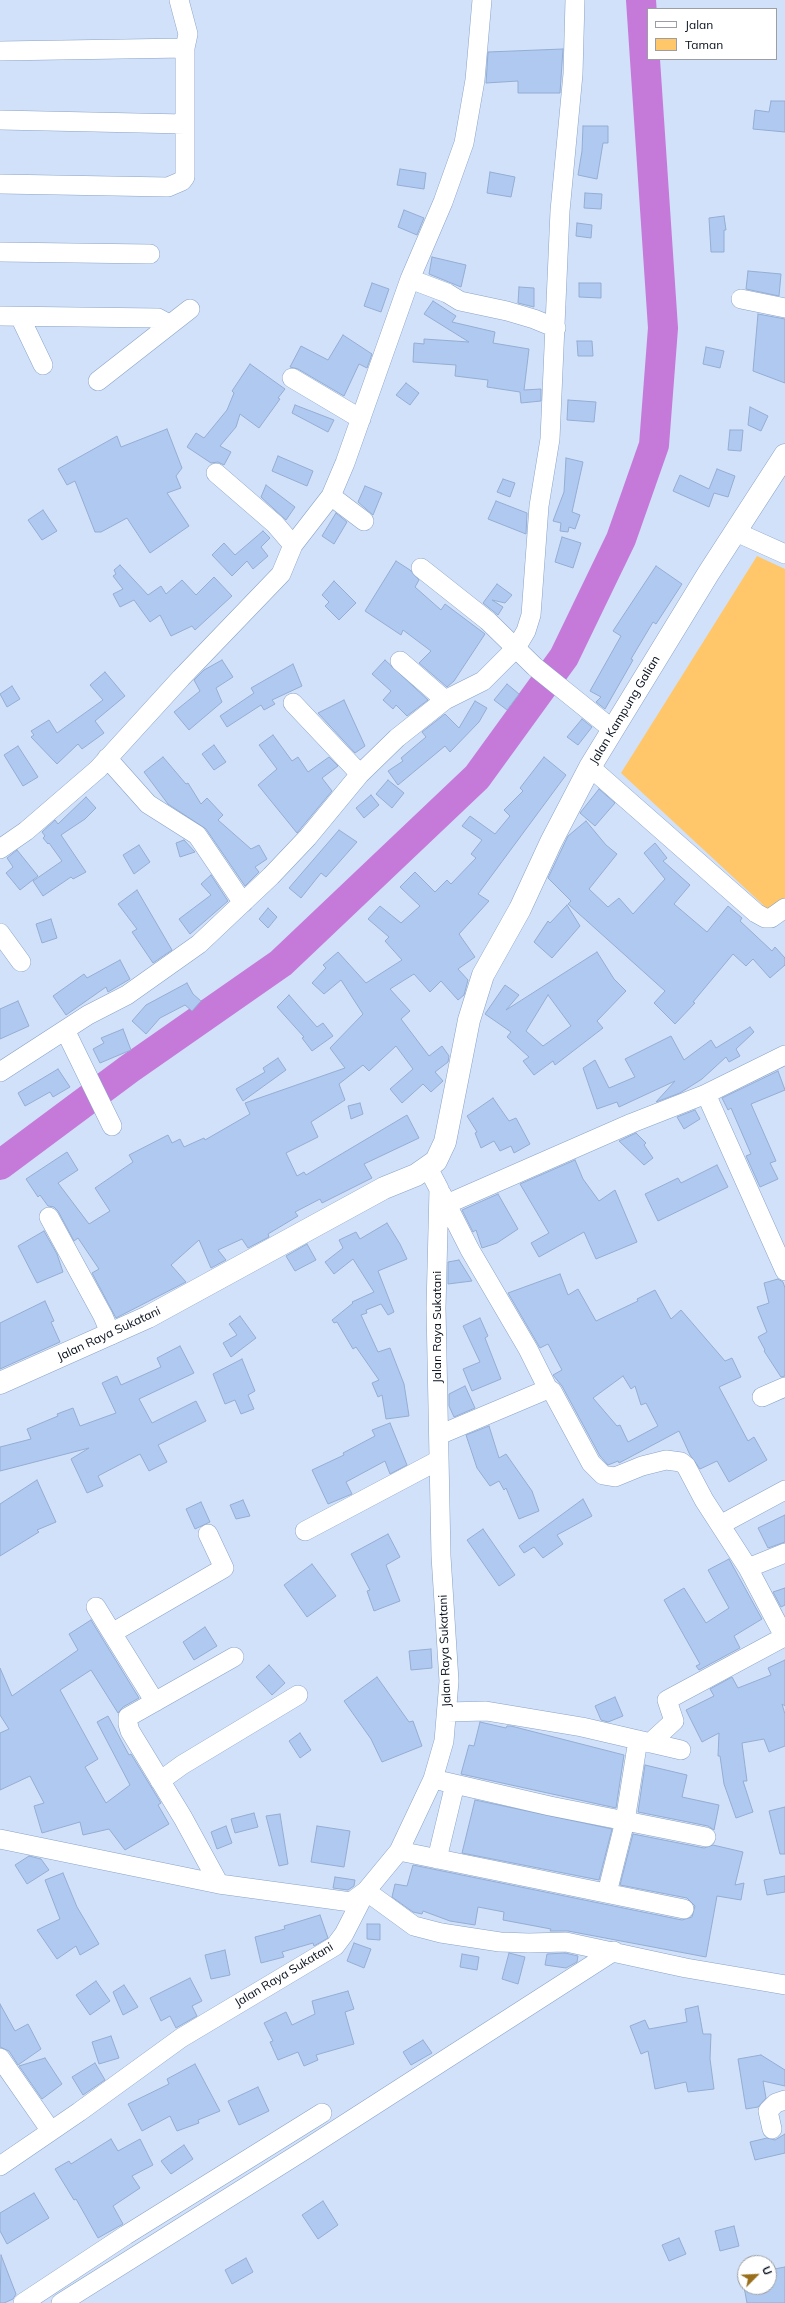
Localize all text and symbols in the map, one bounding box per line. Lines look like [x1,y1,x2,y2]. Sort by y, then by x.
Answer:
legend [647,8,777,60]
text: Jalan [685,17,713,32]
text: Taman [685,37,723,52]
street label: Jalan Kampung Galian [587,653,663,767]
street label: Jalan Raya Sukatani [430,1271,444,1383]
street label: Jalan Raya Sukatani [55,1304,163,1364]
street label: Jalan Raya Sukatani [436,1595,454,1707]
street label: Jalan Raya Sukatani [232,1940,336,2010]
north arrow [737,2255,777,2295]
text: U [759,2264,775,2277]

